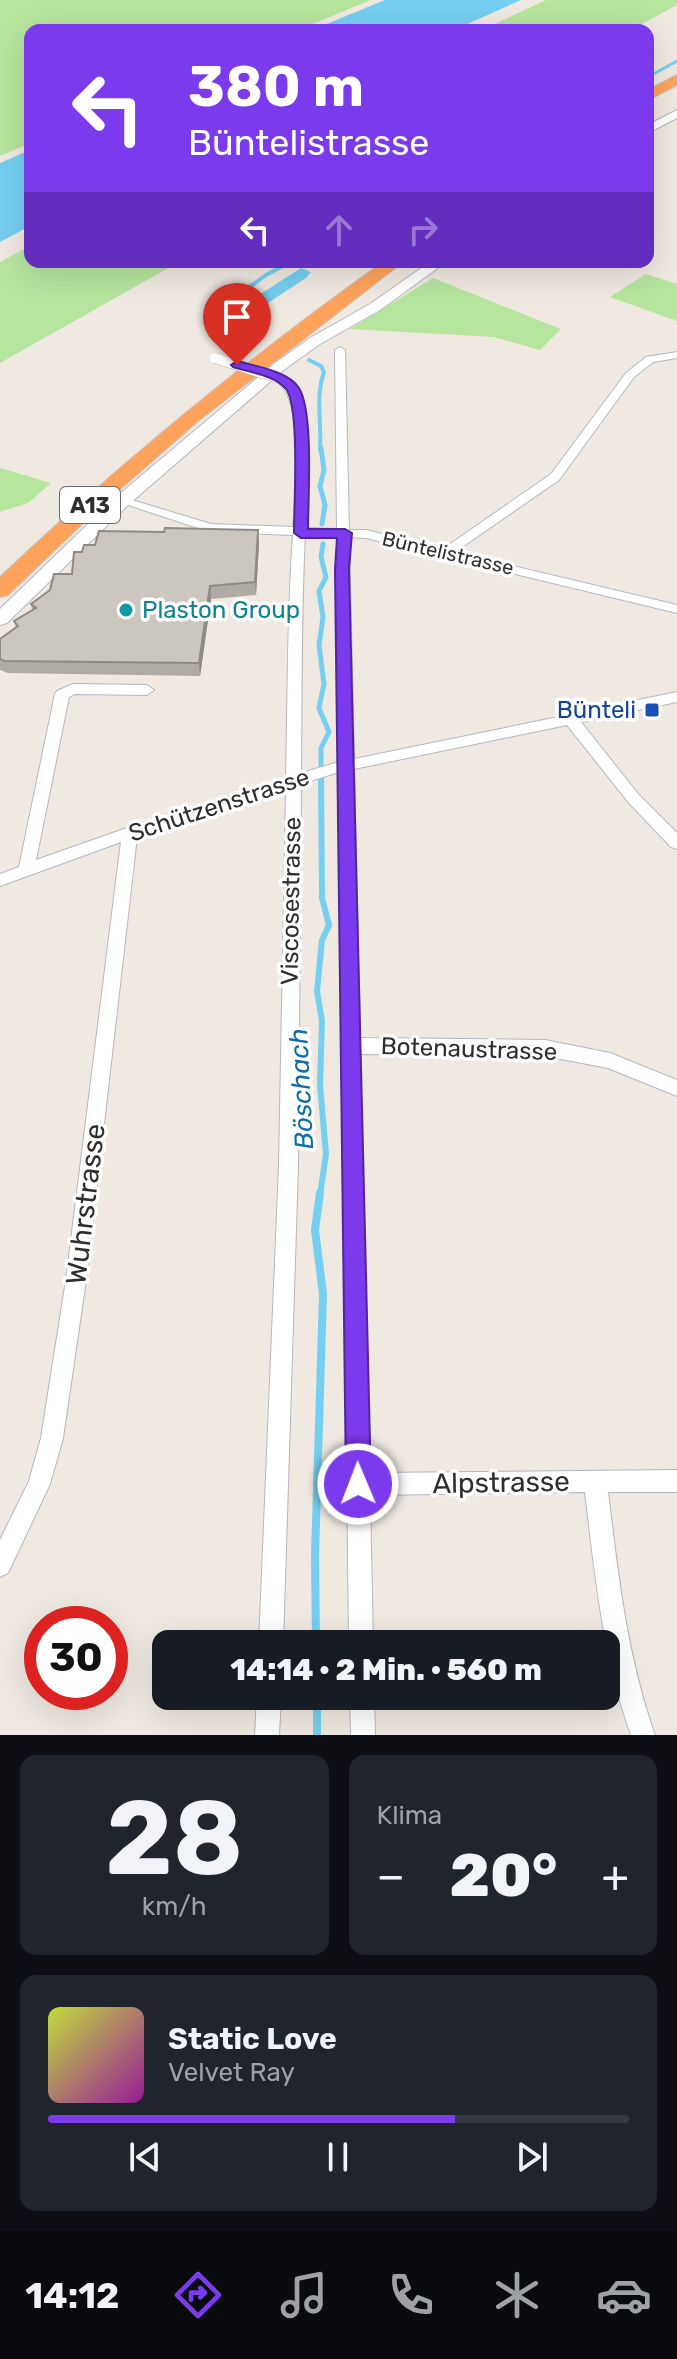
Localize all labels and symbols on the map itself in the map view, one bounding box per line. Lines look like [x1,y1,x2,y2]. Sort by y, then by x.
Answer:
pin [203,283,271,365]
road number: A13 [60,487,120,523]
street label: Büntelistrasse [380,526,516,580]
place label: Plaston Group [142,596,300,624]
marker: Plaston Group [117,601,135,619]
place label: Bünteli [557,696,636,724]
marker: Bünteli [643,701,661,719]
street label: Schützenstrasse [125,763,313,847]
street label: Viscosestrasse [276,817,306,985]
water label: Böschach [283,1028,320,1150]
street label: Botenaustrasse [380,1032,558,1066]
street label: Wuhrstrasse [59,1122,112,1286]
position arrow [316,1442,400,1526]
street label: Alpstrasse [432,1465,570,1500]
speed limit sign: 30 [24,1606,128,1710]

